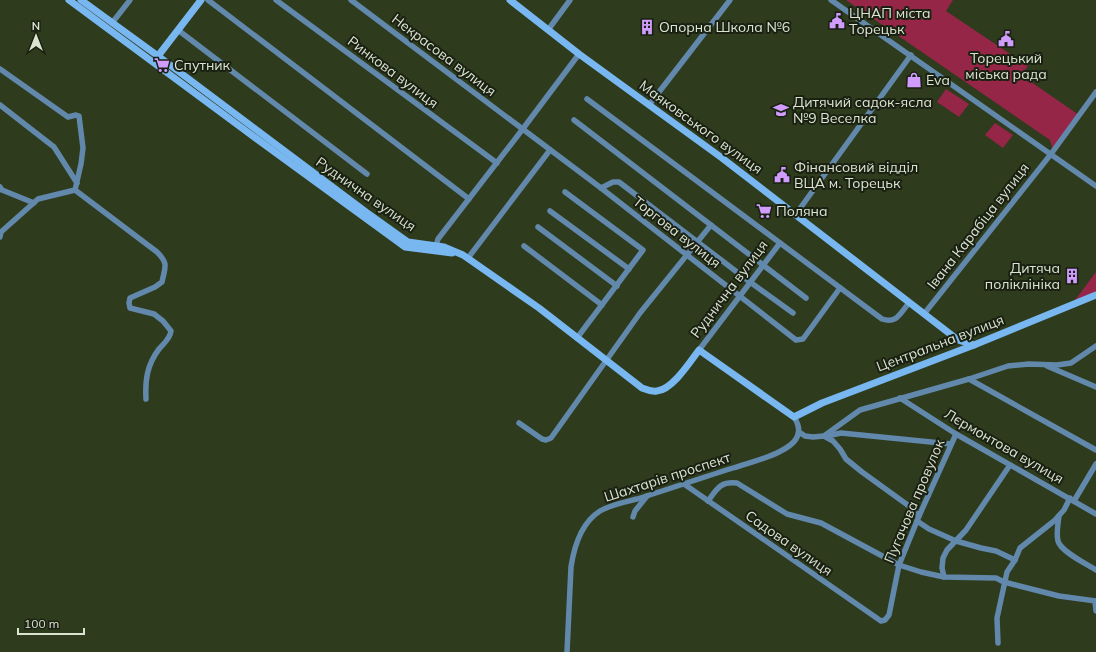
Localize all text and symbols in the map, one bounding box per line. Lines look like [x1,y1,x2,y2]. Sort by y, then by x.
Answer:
place label: ЦНАП міста Торецьк [849,4,931,38]
street label: Некрасова вулиця [388,10,500,100]
public building icon: ЦНАП міста Торецьк [828,12,846,30]
north arrow [16,16,56,56]
building icon: Опорна Школа №6 [638,18,656,36]
place label: Опорна Школа №6 [659,18,790,36]
text: N [32,19,40,33]
public building icon: Торецький міська рада [997,30,1015,48]
street label: Ринкова вулиця [344,32,442,112]
place label: Торецький міська рада [965,49,1047,83]
supermarket icon: Спутник [153,56,171,74]
place label: Спутник [174,56,231,74]
shop icon: Eva [905,71,923,89]
place label: Eva [926,71,950,89]
street label: Маяковського вулиця [636,76,766,178]
place label: Дитячий садок-ясла №9 Веселка [793,93,932,127]
school or university icon: Дитячий садок-ясла №9 Веселка [772,101,790,119]
street label: Руднична вулиця [313,153,419,235]
place label: Фінансовий відділ ВЦА м. Торецьк [794,158,918,192]
street label: Івана Карабіца вулиця [923,159,1033,293]
public building icon: Фінансовий відділ ВЦА м. Торецьк [773,166,791,184]
street label: Торгова вулиця [630,192,724,272]
supermarket icon: Поляна [755,202,773,220]
place label: Поляна [776,202,828,220]
street label: Руднична вулиця [686,236,772,342]
place label: Дитяча поліклініка [985,259,1060,293]
building icon: Дитяча поліклініка [1063,267,1081,285]
street label: Центральна вулиця [874,310,1006,376]
street label: Лєрмонтова вулиця [941,405,1067,487]
street label: Пугачова провулок [880,436,948,566]
street label: Шахтарів проспект [602,448,733,506]
street label: Садова вулиця [742,506,836,580]
scale bar [18,610,84,636]
text: 100 m [24,616,59,631]

